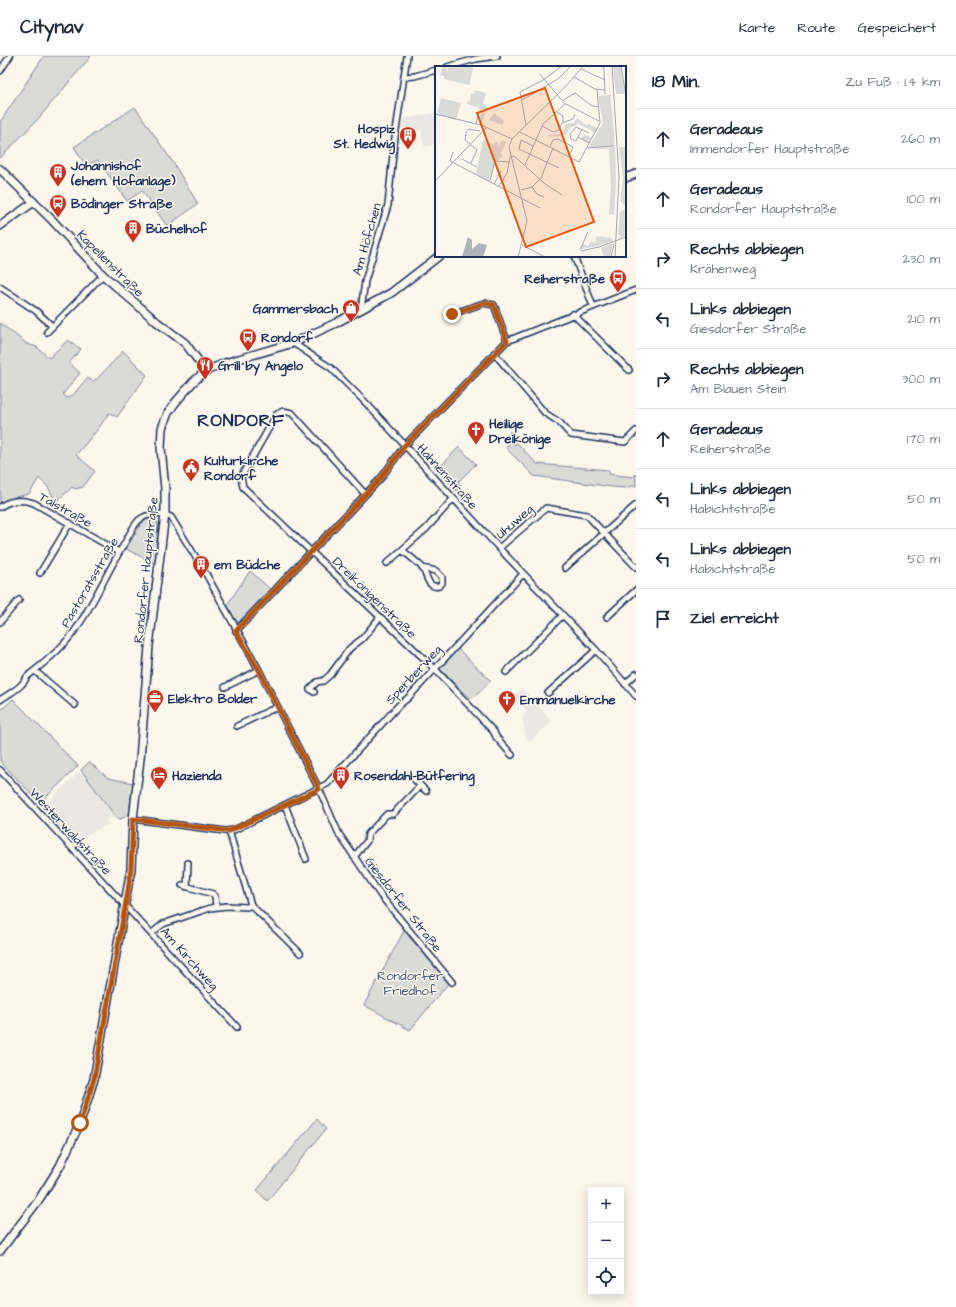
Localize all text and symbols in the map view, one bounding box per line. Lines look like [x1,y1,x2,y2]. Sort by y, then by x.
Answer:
text: Citynav [20,14,83,41]
text: Karte [739,18,775,38]
text: Route [797,18,835,38]
text: Gespeichert [857,18,936,38]
inset map [435,66,626,257]
text: 18 Min. [652,70,700,94]
text: Zu Fuß · 1.4 km [845,73,940,91]
text: Geradeaus [690,119,763,140]
place label: Hospiz St. Hedwig [333,120,396,155]
building icon: Hospiz St. Hedwig [398,125,418,150]
icon: ahead [652,128,674,150]
text: 260 m [901,130,940,148]
text: Immendorfer Hauptstraße [690,140,849,158]
place label: Johannishof (ehem. Hofanlage) [70,157,176,192]
building icon: Johannishof (ehem. Hofanlage) [48,162,68,187]
text: Geradeaus [690,179,763,200]
icon: ahead [652,188,674,210]
text: 100 m [907,190,940,208]
bus stop icon: Bödinger Straße [48,193,68,218]
place label: Bödinger Straße [71,195,172,215]
street label: Am Höfchen [348,200,386,278]
text: Rondorfer Hauptstraße [690,200,837,218]
building icon: Büchelhof [123,218,143,243]
place label: Büchelhof [146,220,208,238]
street label: Kapellenstraße [73,226,148,301]
text: Rechts abbiegen [690,239,804,260]
icon: right [652,248,674,270]
text: 230 m [902,250,940,268]
text: Krähenweg [690,260,756,278]
bus stop icon: Reiherstraße [608,268,628,293]
place label: Reiherstraße [524,270,605,288]
shop icon: Gammersbach [341,298,361,323]
text: Links abbiegen [690,299,791,320]
place label: Gammersbach [253,300,339,318]
route end [443,305,461,323]
icon: left [652,308,674,330]
text: 210 m [907,310,940,328]
text: Giesdorfer Straße [690,320,806,338]
bus stop icon: Rondorf [238,327,258,352]
place label: Rondorf [261,329,314,347]
restaurant icon: Grill by Angelo [195,355,215,380]
place label: Grill by Angelo [218,357,304,377]
text: Rechts abbiegen [690,359,804,380]
icon: right [652,368,674,390]
text: 300 m [902,370,940,388]
text: Am Blauen Stein [690,380,786,398]
district label: RONDORF [197,409,285,433]
place label: Heilige Dreikönige [489,415,551,450]
text: Geradeaus [690,419,763,440]
church icon: Heilige Dreikönige [466,420,486,445]
icon: ahead [652,428,674,450]
text: 170 m [907,430,940,448]
street label: Hahnenstraße [413,440,482,513]
text: Reiherstraße [690,440,771,458]
place label: Kulturkirche Rondorf [204,452,278,485]
public building icon: Kulturkirche Rondorf [181,457,201,482]
text: Links abbiegen [690,479,791,500]
street label: Talstraße [36,488,96,532]
icon: left [652,488,674,510]
text: 50 m [907,490,940,508]
street label: Rondorfer Hauptstraße [129,496,163,644]
street label: Uhuweg [492,500,538,544]
text: Habichtstraße [690,500,776,518]
street label: Pastoratsstraße [57,534,123,631]
text: Links abbiegen [690,539,791,560]
icon: left [652,548,674,570]
text: 50 m [907,550,940,568]
street label: Dreikönigenstraße [328,553,420,643]
building icon: em Büdche [191,554,211,579]
place label: em Büdche [213,556,281,574]
text: Habichtstraße [690,560,776,578]
icon: arrive [652,608,674,630]
text: Ziel erreicht [690,608,779,629]
street label: Sperberweg [381,641,447,709]
office icon: Elektro Bolder [145,688,165,713]
church icon: Emmanuelkirche [497,689,517,714]
place label: Elektro Bolder [168,690,258,708]
place label: Emmanuelkirche [520,691,616,709]
hotel icon: Hazienda [149,765,169,790]
building icon: Rosendahl-Bütfering [331,765,351,790]
place label: Hazienda [172,767,222,785]
place label: Rosendahl-Bütfering [354,767,475,787]
street label: Westerwaldstraße [25,784,115,879]
street label: Giesdorfer Straße [360,853,446,956]
street label: Am Kirchweg [155,923,223,995]
park label: Rondorfer Friedhof [377,967,443,1000]
route start [71,1114,89,1132]
map controls [588,1187,624,1295]
button: + [588,1187,624,1223]
button: − [588,1223,624,1259]
button: locate [588,1259,624,1295]

